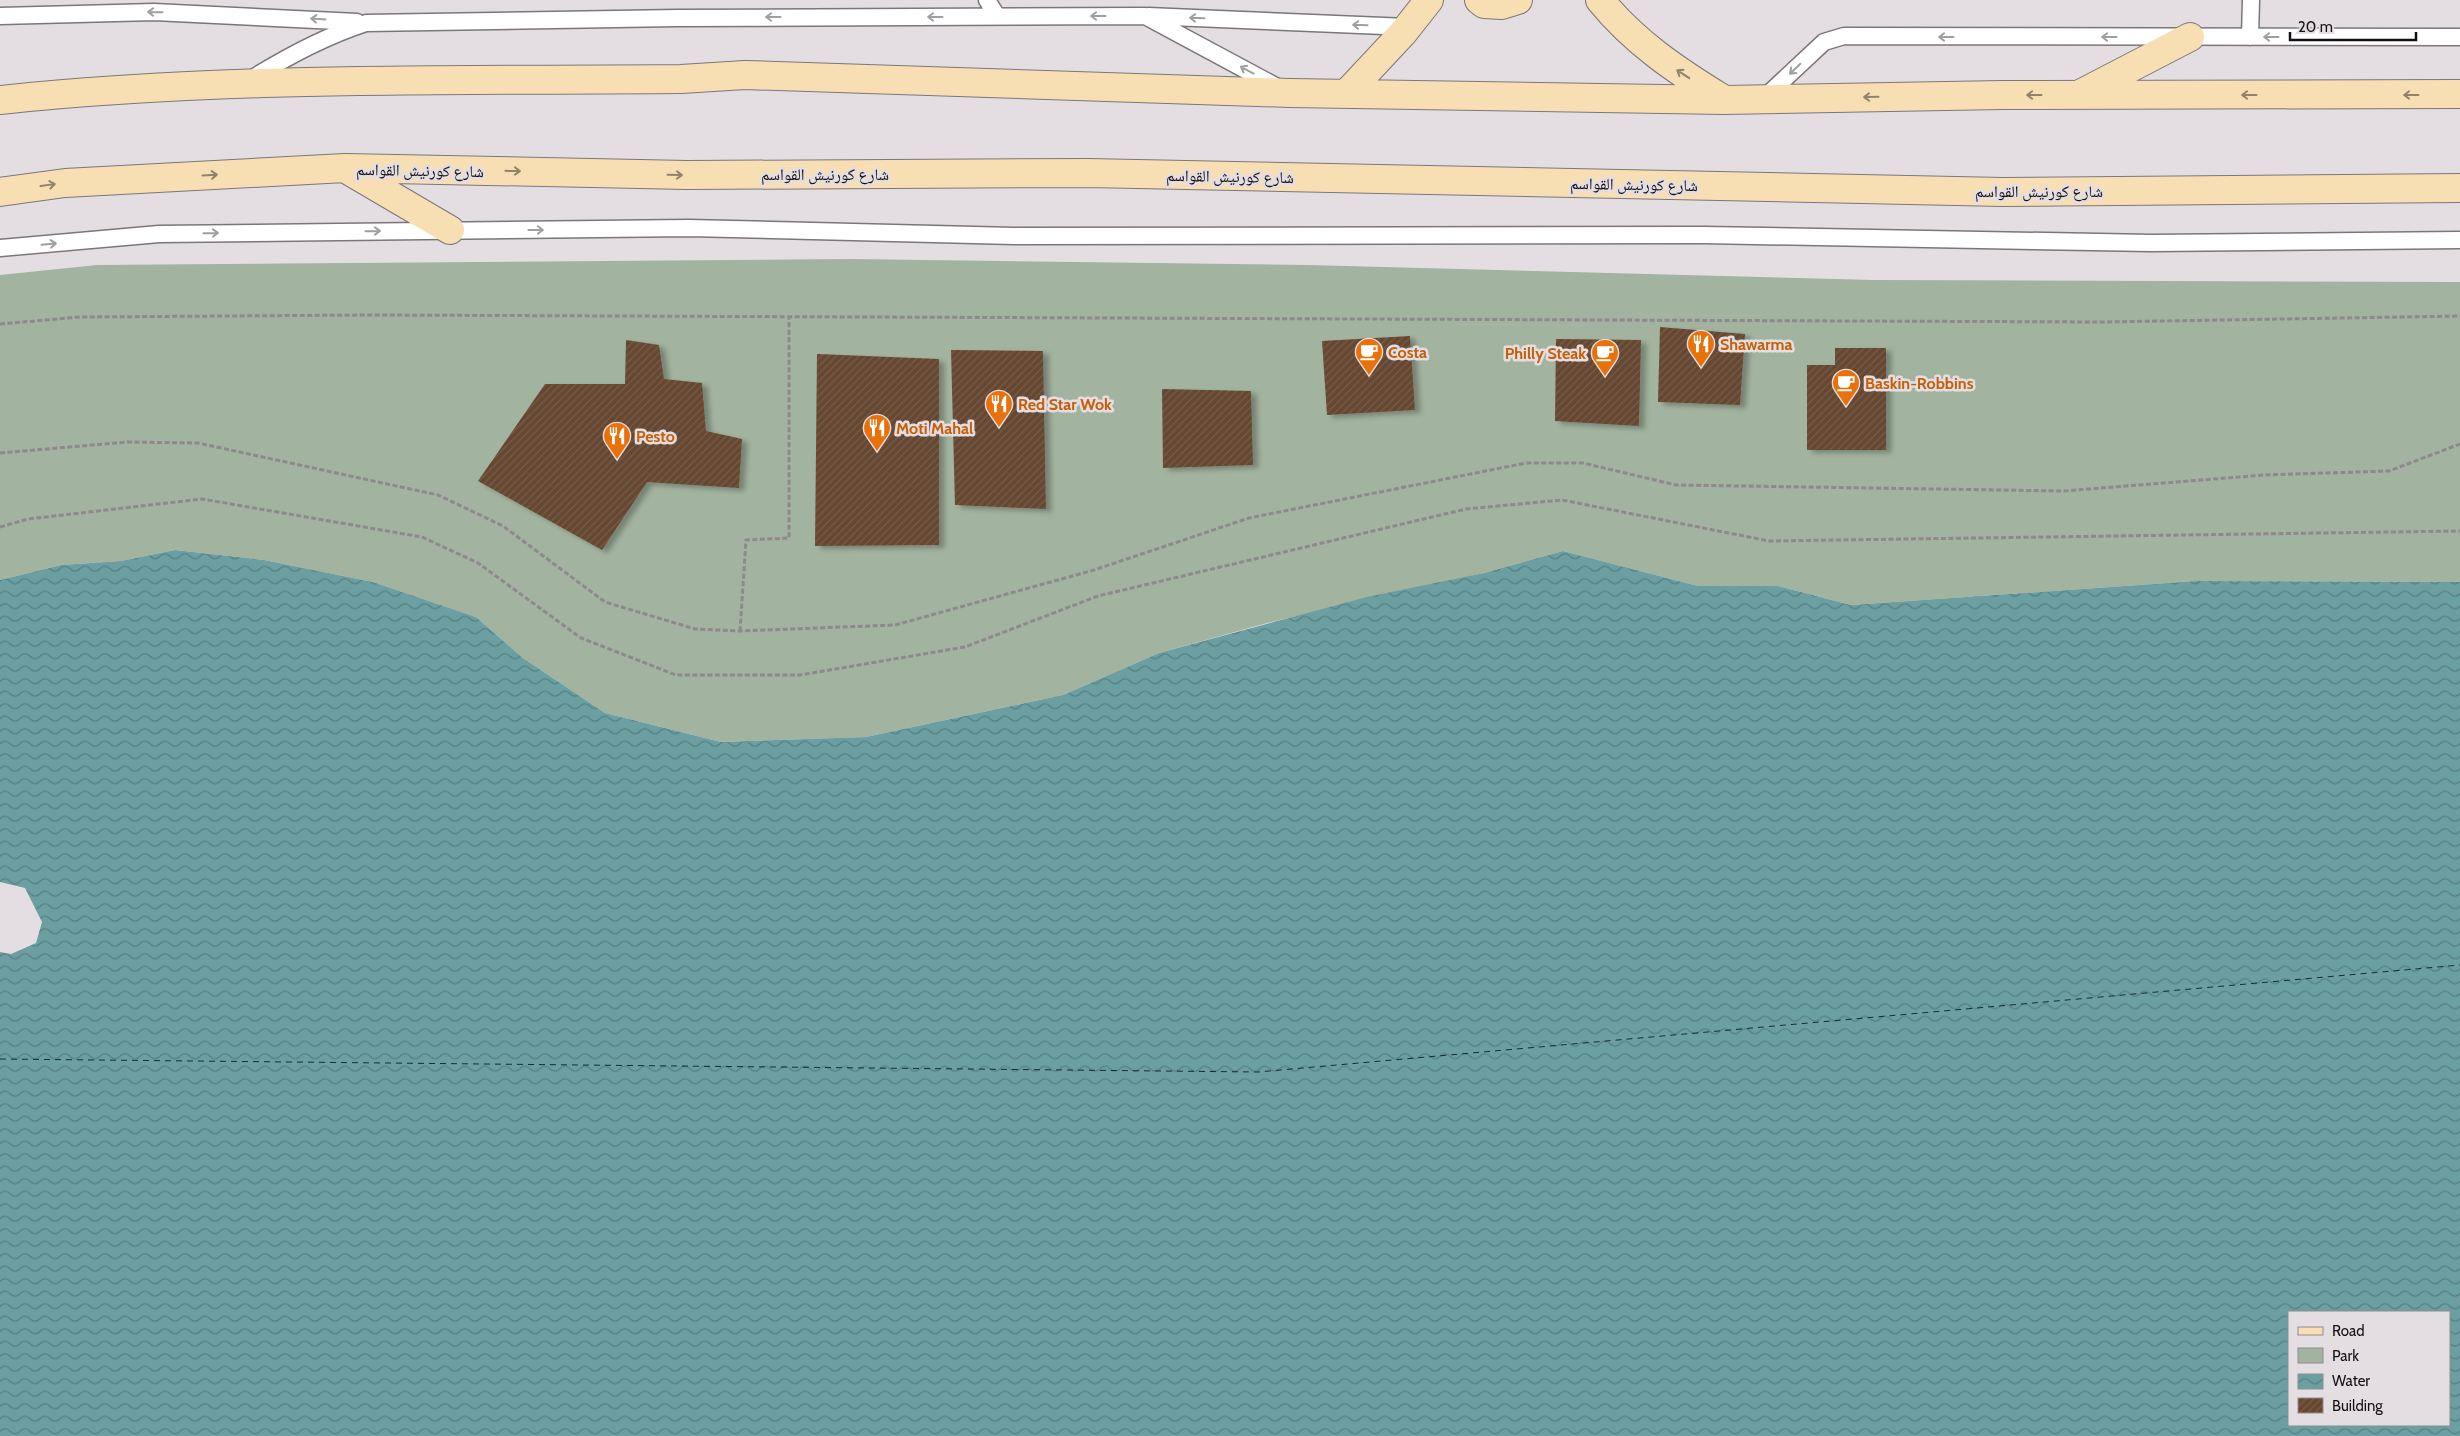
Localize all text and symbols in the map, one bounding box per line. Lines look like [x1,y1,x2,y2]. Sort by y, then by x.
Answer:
one-way arrow [148,7,164,17]
scale bar [2290,10,2416,42]
one-way arrow [1090,11,1106,21]
one-way arrow [765,12,782,22]
one-way arrow [928,12,944,22]
one-way arrow [1190,13,1206,23]
one-way arrow [310,15,326,24]
text: 20 m [2298,18,2333,36]
one-way arrow [1352,20,1368,29]
one-way arrow [1939,32,1955,42]
one-way arrow [2101,32,2118,42]
one-way arrow [2264,32,2280,42]
one-way arrow [1789,63,1801,75]
one-way arrow [1240,65,1254,75]
one-way arrow [1676,69,1690,79]
one-way arrow [2026,90,2042,100]
one-way arrow [2241,90,2258,100]
one-way arrow [2404,90,2420,99]
one-way arrow [1864,92,1880,102]
street label: شارع كورنيش القواسم [356,160,484,182]
street label: شارع كورنيش القواسم [761,165,889,185]
street label: شارع كورنيش القواسم [1166,166,1294,188]
one-way arrow [504,167,520,176]
one-way arrow [667,170,683,179]
one-way arrow [202,171,218,180]
street label: شارع كورنيش القواسم [1570,174,1698,196]
one-way arrow [40,180,56,190]
street label: شارع كورنيش القواسم [1975,182,2103,202]
one-way arrow [527,225,543,235]
one-way arrow [364,226,381,236]
one-way arrow [202,228,218,238]
one-way arrow [40,239,56,248]
restaurant icon: Shawarma [1686,329,1716,368]
place label: Shawarma [1720,335,1792,354]
cafe icon: Costa [1354,337,1384,376]
cafe icon: Philly Steak [1590,338,1620,377]
place label: Costa [1388,343,1427,362]
place label: Philly Steak [1505,344,1586,363]
cafe icon: Baskin-Robbins [1831,368,1861,407]
place label: Baskin-Robbins [1865,374,1974,393]
restaurant icon: Red Star Wok [984,389,1014,428]
place label: Red Star Wok [1018,395,1112,414]
restaurant icon: Moti Mahal [862,413,892,452]
place label: Moti Mahal [896,419,973,438]
restaurant icon: Pesto [602,421,632,460]
place label: Pesto [636,427,675,446]
legend [2288,1311,2450,1426]
text: Road [2332,1322,2365,1340]
text: Park [2332,1347,2359,1365]
text: Water [2332,1372,2370,1390]
text: Building [2332,1397,2383,1415]

